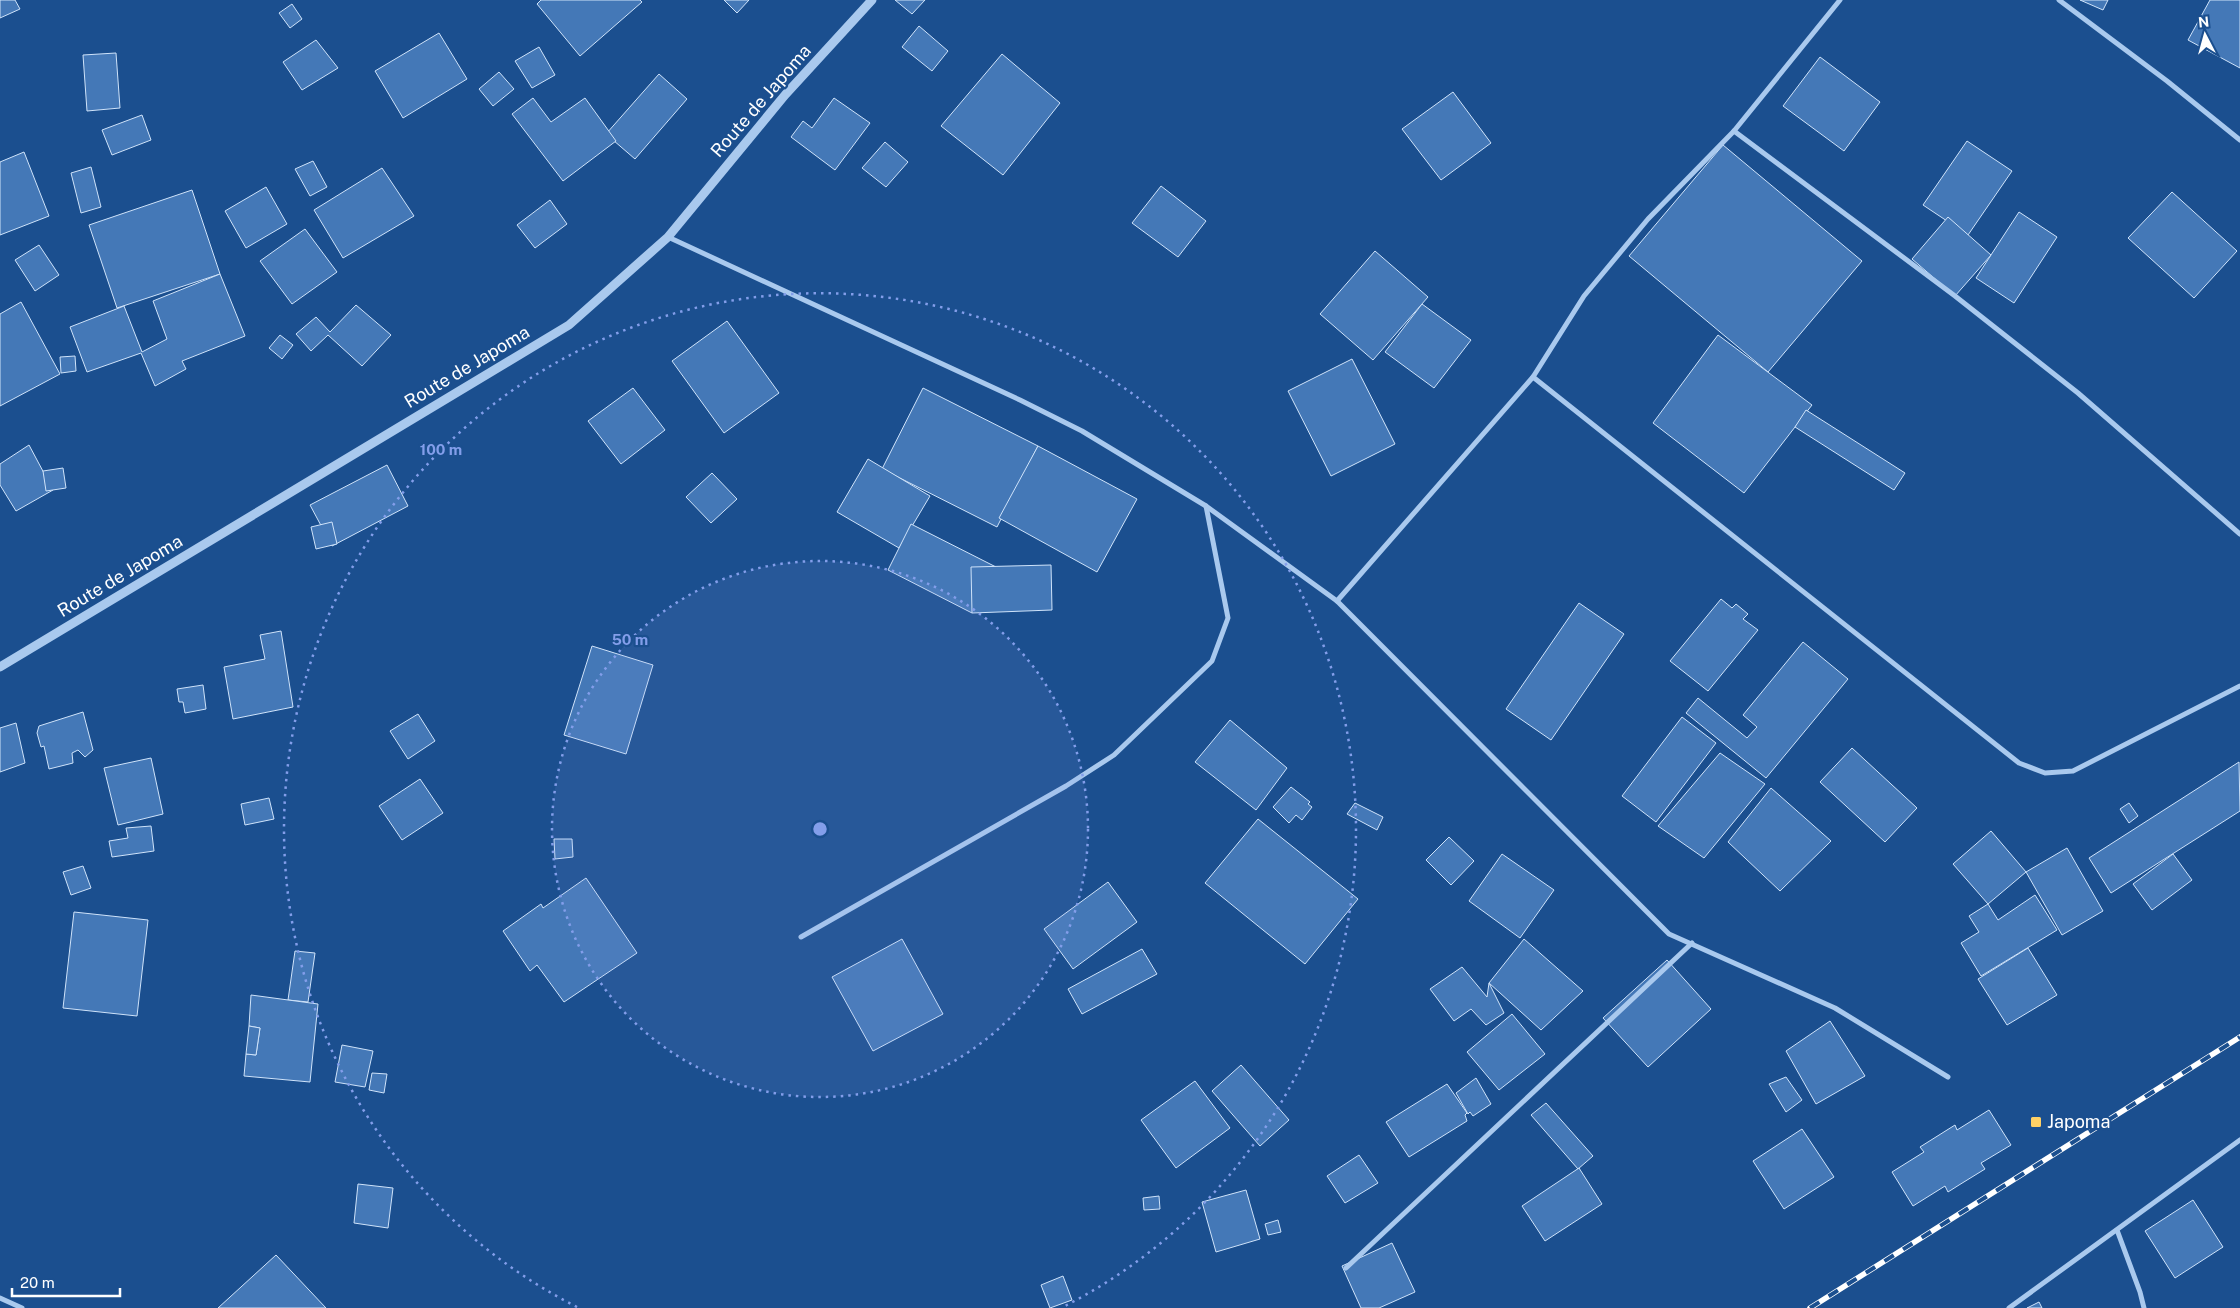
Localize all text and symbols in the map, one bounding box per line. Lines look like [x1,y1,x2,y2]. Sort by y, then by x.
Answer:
north arrow [2180,10,2230,60]
text: N [2197,14,2210,31]
street label: Route de Japoma [706,40,815,161]
street label: Route de Japoma [400,321,533,412]
text: 100 m [420,441,462,458]
street label: Route de Japoma [53,530,186,621]
text: 50 m [612,631,648,648]
centre of rings [811,820,829,838]
place label: Japoma [2047,1111,2110,1132]
marker: Japoma [2029,1115,2043,1129]
scale bar [12,1266,120,1298]
text: 20 m [20,1274,55,1291]

